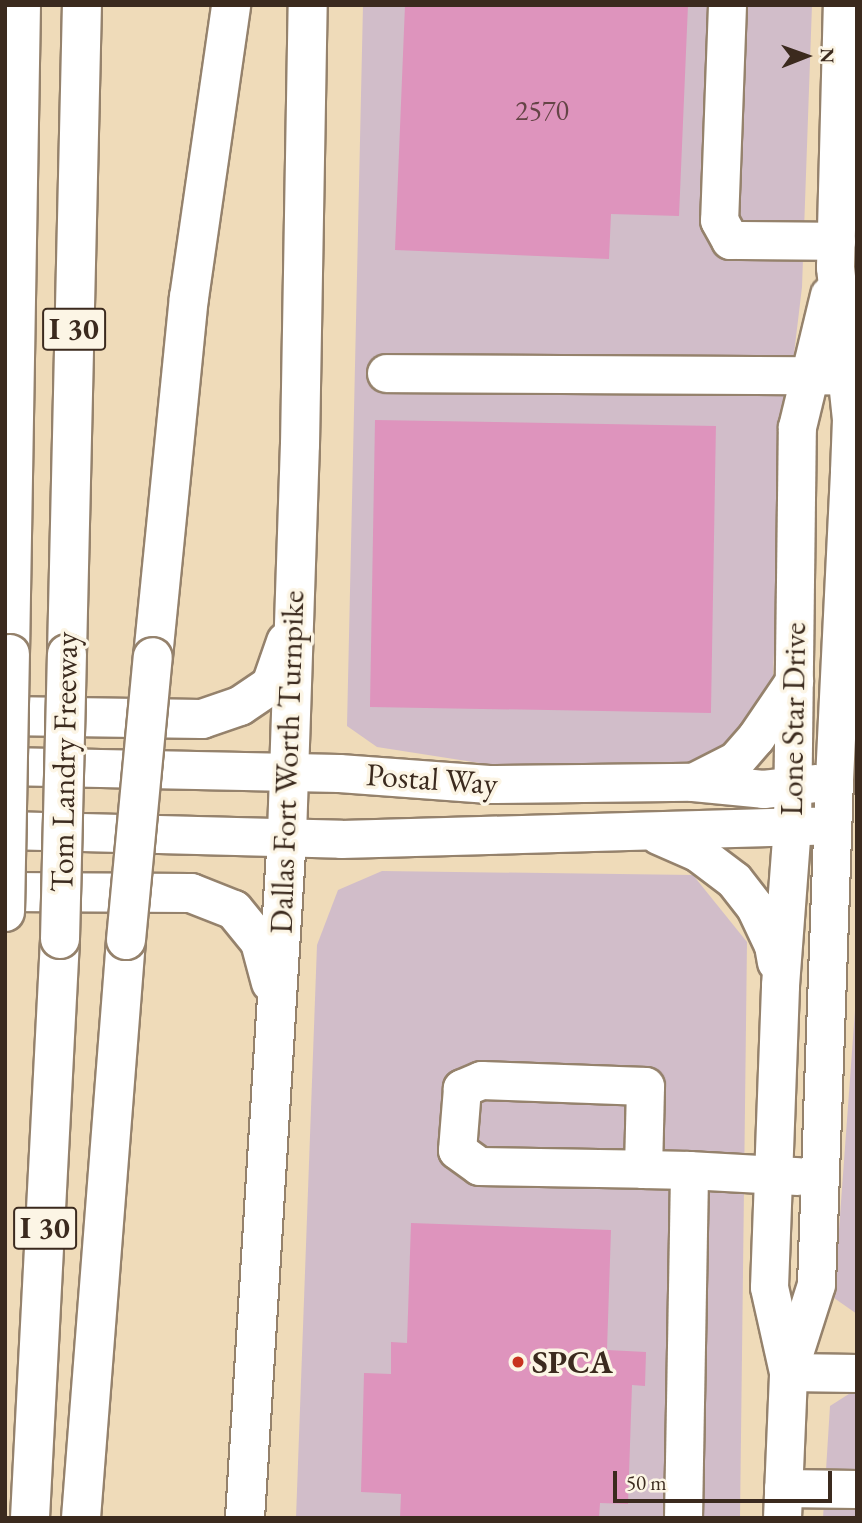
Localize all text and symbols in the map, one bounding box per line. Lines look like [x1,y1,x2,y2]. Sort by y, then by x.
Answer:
north arrow [771,21,841,91]
text: N [815,48,840,64]
house number: 2570 [515,93,569,127]
road number: I 30 [41,302,107,356]
street label: Dallas Fort Worth Turnpike [262,590,312,934]
street label: Lone Star Drive [772,622,814,816]
street label: Tom Landry Freeway [43,631,85,893]
street label: Postal Way [365,755,499,803]
road number: I 30 [12,1202,78,1254]
place label: SPCA [532,1343,613,1381]
marker: SPCA [510,1354,526,1370]
scale bar [617,1456,836,1500]
text: 50 m [626,1469,667,1496]

